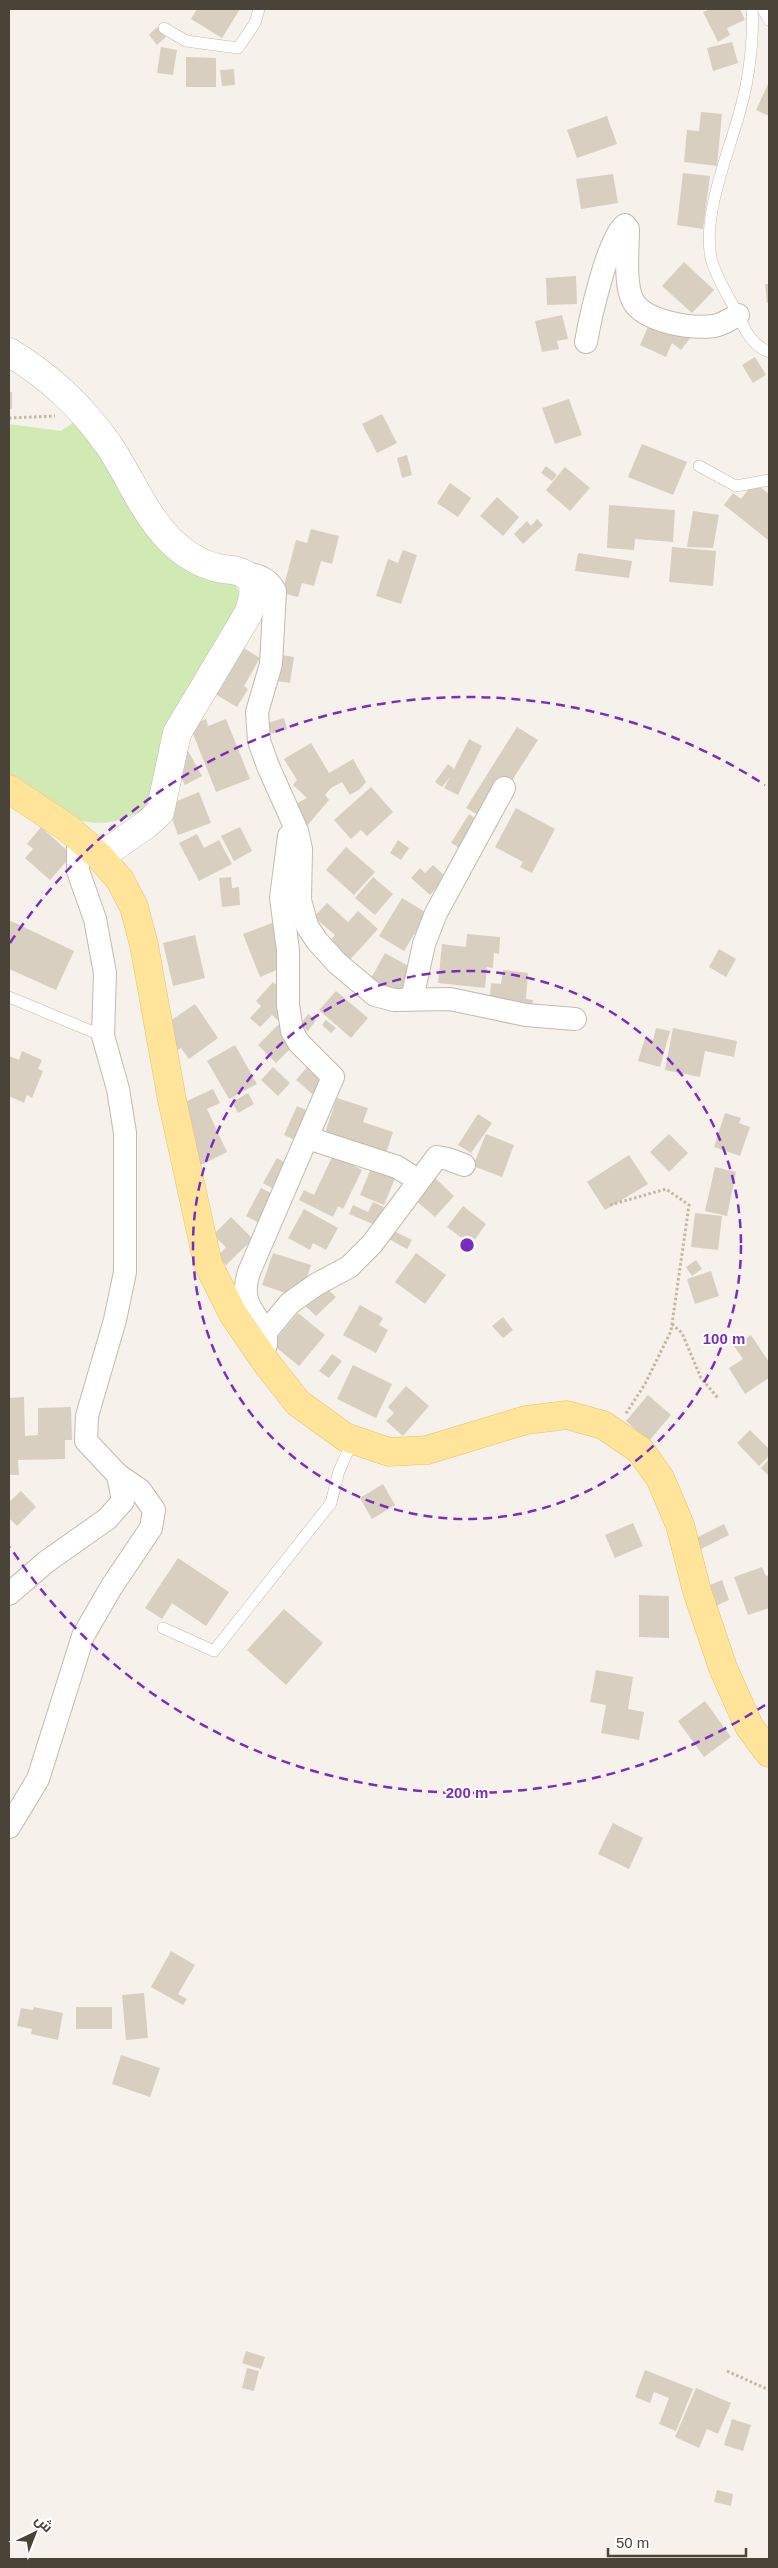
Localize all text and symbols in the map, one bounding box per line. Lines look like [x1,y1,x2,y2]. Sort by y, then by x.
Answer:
centre of rings [458,1236,476,1254]
text: 100 m [703,1330,745,1347]
text: 200 m [446,1784,488,1801]
north arrow [10,2508,60,2558]
text: ش [31,2512,56,2536]
scale bar [608,2526,746,2558]
text: 50 m [616,2534,649,2551]

